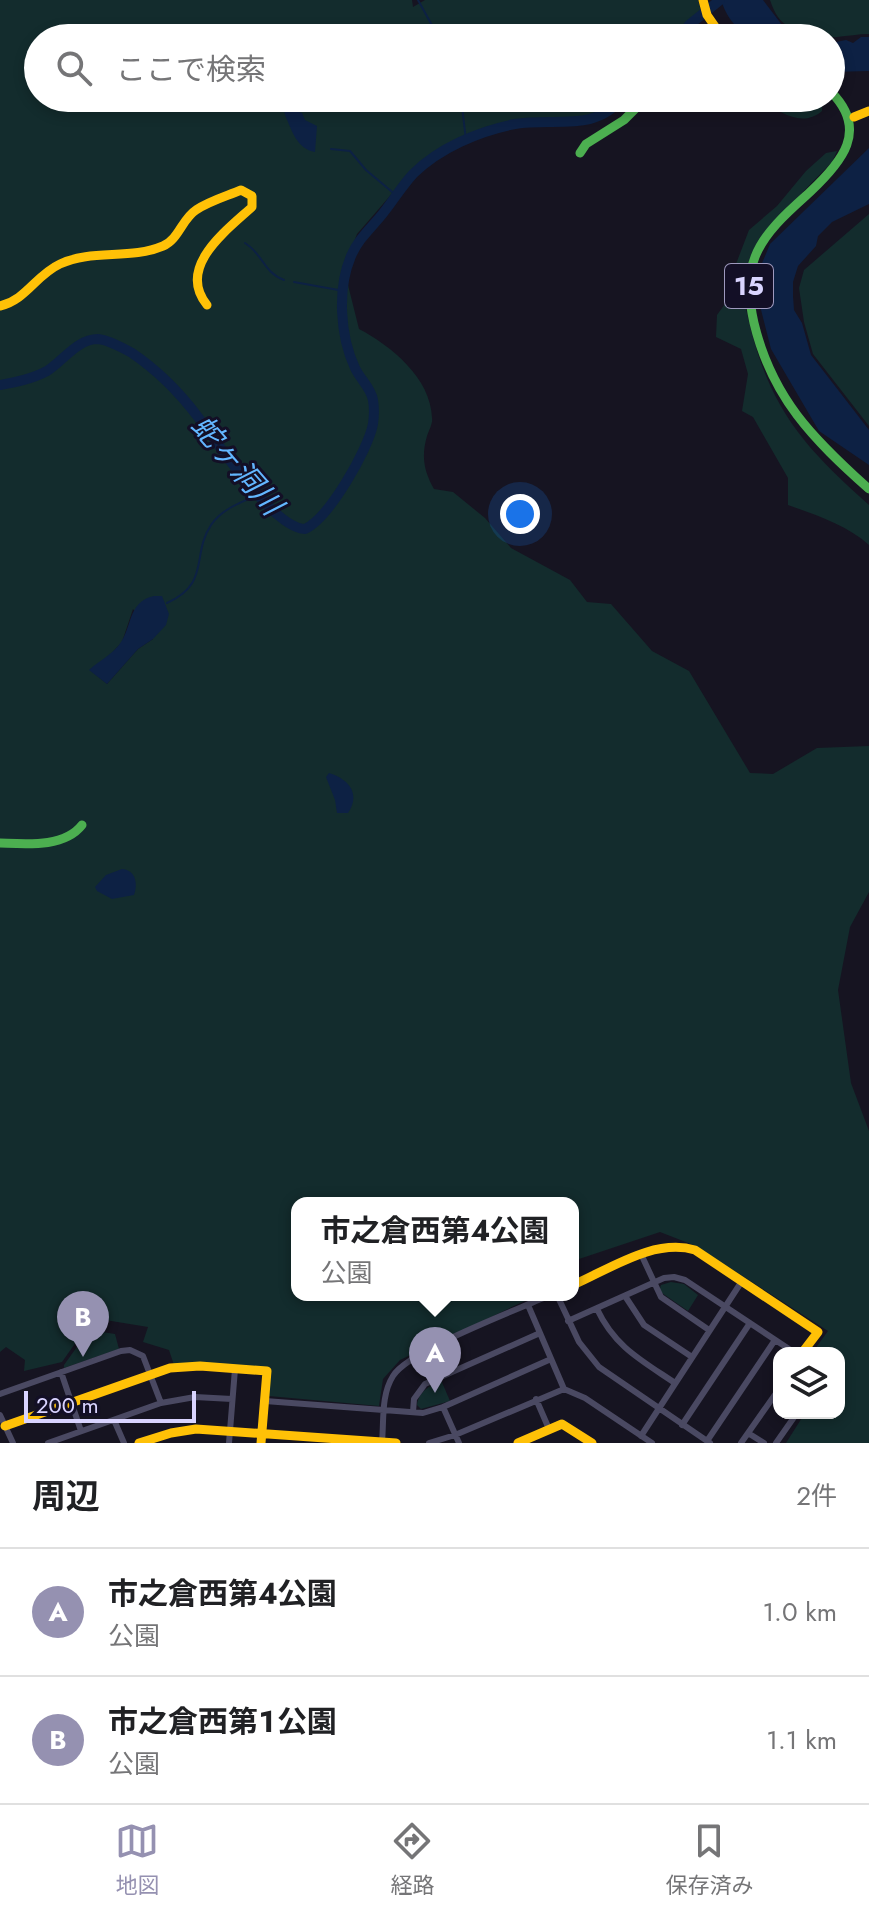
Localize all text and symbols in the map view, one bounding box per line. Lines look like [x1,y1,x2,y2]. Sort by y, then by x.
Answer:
search box [24,24,845,112]
icon: search [52,46,96,90]
text: ここで検索 [116,48,266,91]
road number: 15 [725,264,773,308]
water label: 蛇ヶ洞川 [181,406,295,527]
your location [500,494,540,534]
popup [291,1197,579,1301]
text: 市之倉西第４公園 [321,1209,549,1252]
text: 公園 [321,1254,373,1292]
pin: B [57,1291,109,1357]
pin: A [409,1327,461,1393]
map controls [773,1347,845,1419]
button: layers [773,1347,845,1419]
scale bar [24,1387,196,1423]
text: 200 m [36,1389,99,1421]
text: 周辺 [32,1472,100,1521]
text: 2件 [796,1477,837,1515]
text: 市之倉西第４公園 [108,1572,337,1615]
text: A [48,1593,68,1631]
text: 1.0 km [762,1593,837,1631]
text: 公園 [108,1617,160,1655]
text: 市之倉西第１公園 [108,1700,337,1743]
text: B [49,1721,67,1759]
text: 1.1 km [766,1721,837,1759]
text: 公園 [108,1745,160,1783]
tab: 地図 [115,1819,160,1901]
tab: 経路 [390,1819,435,1901]
tab: 保存済み [665,1819,754,1901]

